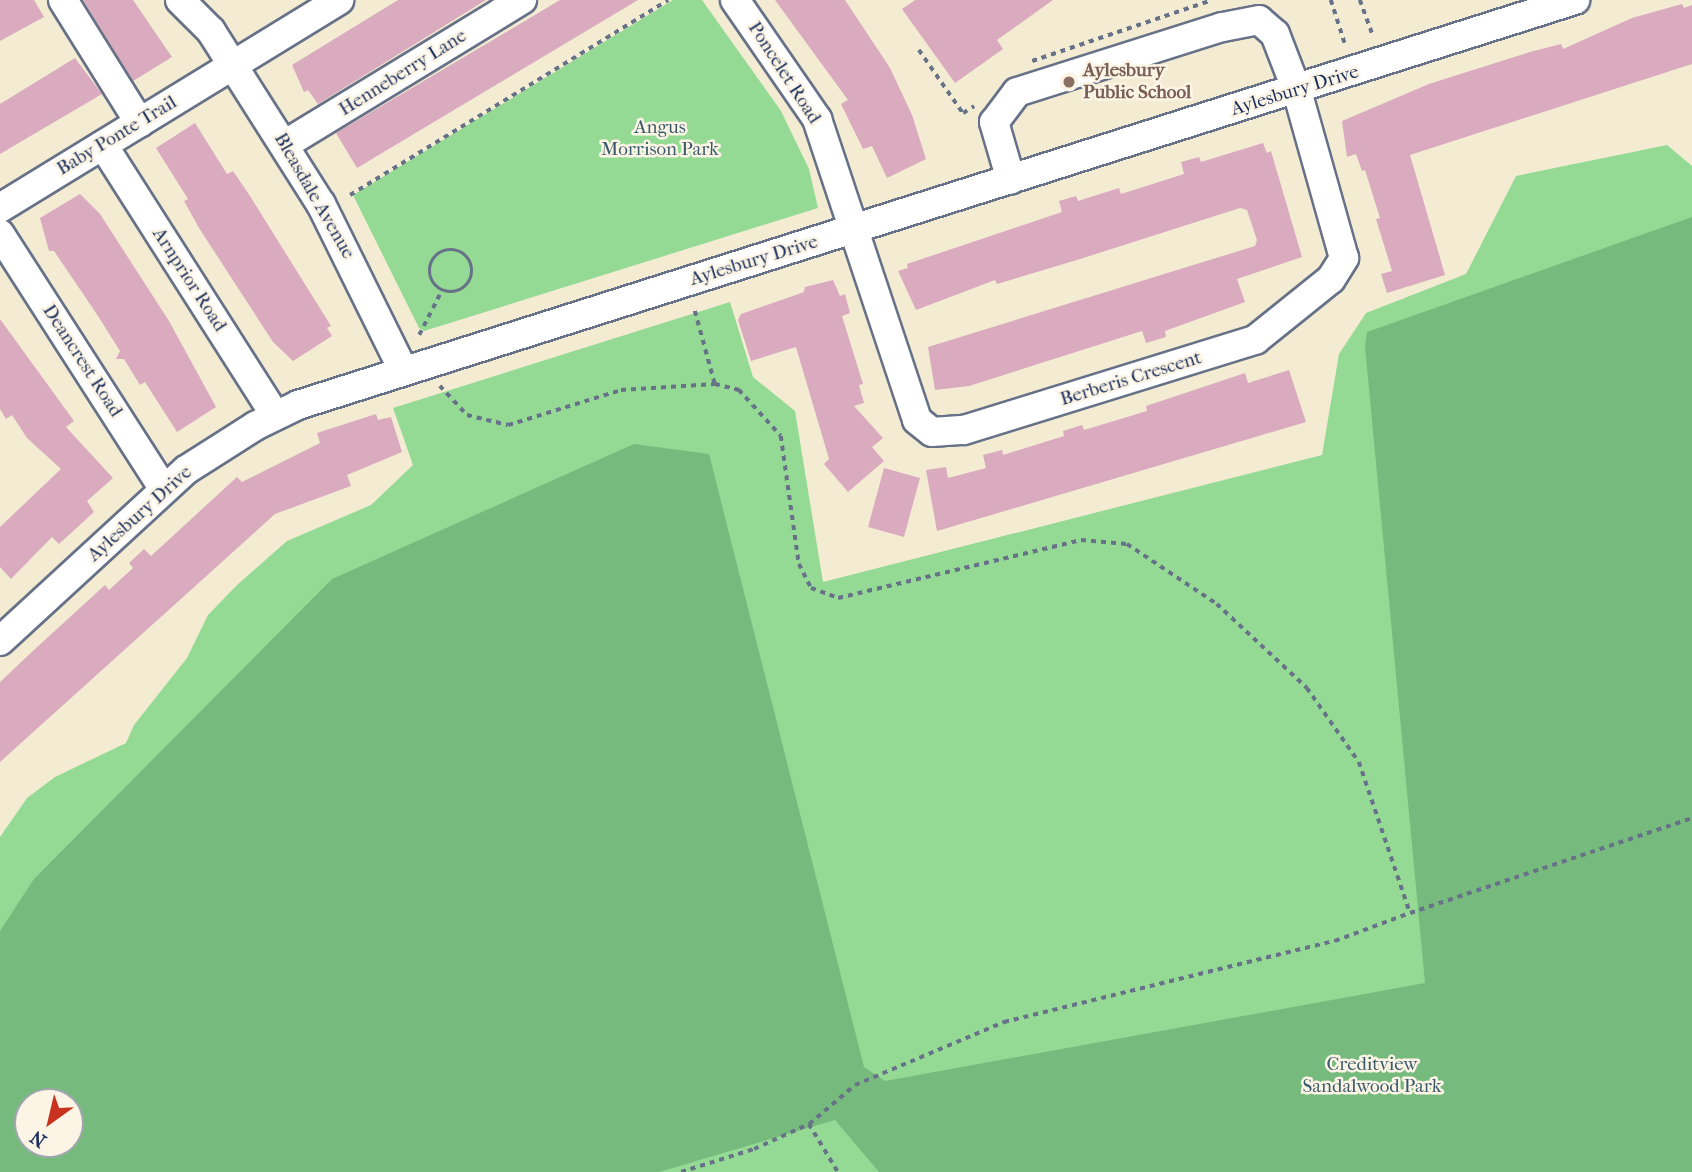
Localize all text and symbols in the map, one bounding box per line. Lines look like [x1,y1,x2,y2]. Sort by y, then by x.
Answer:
street label: Poncelet Road [743,18,825,128]
street label: Henneberry Lane [335,25,471,121]
place label: Aylesbury Public School [1083,60,1191,104]
street label: Aylesbury Drive [1228,61,1362,121]
marker: Aylesbury Public School [1061,74,1077,90]
street label: Baby Ponte Trail [53,91,181,181]
park label: Angus Morrison Park [601,117,719,161]
street label: Bleasdale Avenue [269,129,359,263]
street label: Arnprior Road [147,224,231,336]
street label: Aylesbury Drive [687,231,821,291]
street label: Deancrest Road [37,300,127,422]
street label: Berberis Crescent [1058,347,1204,411]
street label: Aylesbury Drive [83,461,197,567]
park label: Creditview Sandalwood Park [1303,1054,1441,1098]
north arrow [14,1088,84,1158]
text: N [26,1126,51,1152]

